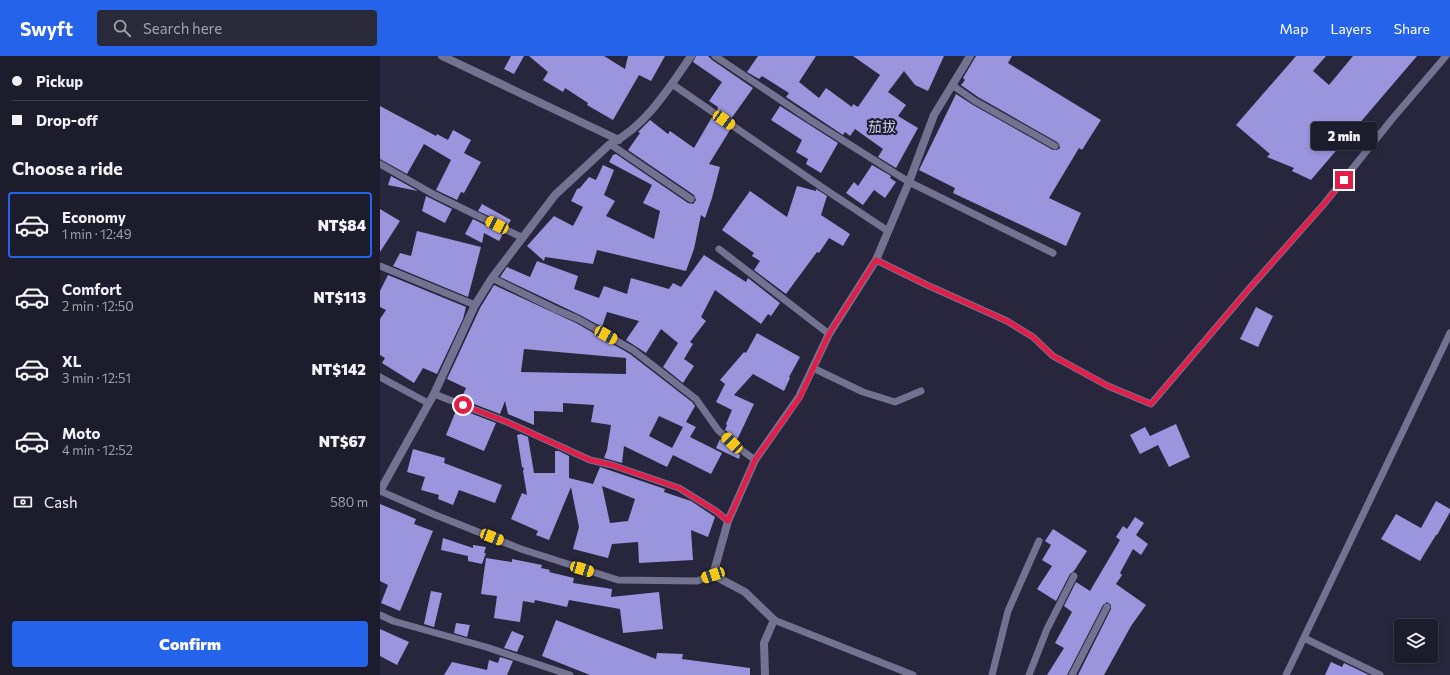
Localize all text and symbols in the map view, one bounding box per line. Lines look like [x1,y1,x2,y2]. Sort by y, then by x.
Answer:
search box [97,10,377,46]
text: Swyft [20,17,73,40]
icon: search [111,17,133,39]
text: Search here [143,19,222,37]
text: Map [1280,20,1308,37]
text: Layers [1330,20,1372,37]
text: Share [1394,20,1430,37]
text: Pickup [36,72,83,90]
car [711,108,737,132]
text: Drop-off [36,111,98,129]
district label: 茄拔 [868,118,896,135]
callout: 2 min [1311,122,1377,150]
text: 2 min [1328,128,1360,144]
text: Choose a ride [12,157,123,179]
route end [1335,171,1353,189]
icon: car [14,207,50,243]
text: Economy [62,208,126,226]
car [484,214,510,236]
text: NT$84 [318,216,366,234]
text: 1 min · 12:49 [62,226,132,242]
icon: car [14,279,50,315]
text: Comfort [62,280,122,298]
text: NT$113 [313,288,366,306]
text: 2 min · 12:50 [62,298,134,314]
car [593,324,619,346]
icon: car [14,351,50,387]
text: XL [62,352,81,370]
text: NT$142 [311,360,366,378]
text: 3 min · 12:51 [62,370,131,386]
route start [454,396,472,414]
icon: car [14,423,50,459]
text: Moto [62,424,101,442]
car [719,430,745,456]
text: NT$67 [319,432,366,450]
text: 4 min · 12:52 [62,442,133,458]
icon: cash [12,491,34,513]
text: Cash [44,493,78,511]
text: 580 m [330,494,368,510]
car [479,527,505,547]
car [569,560,595,578]
car [700,565,726,585]
map controls [1394,619,1438,663]
button: layers [1394,619,1438,663]
button: Confirm [12,621,368,667]

